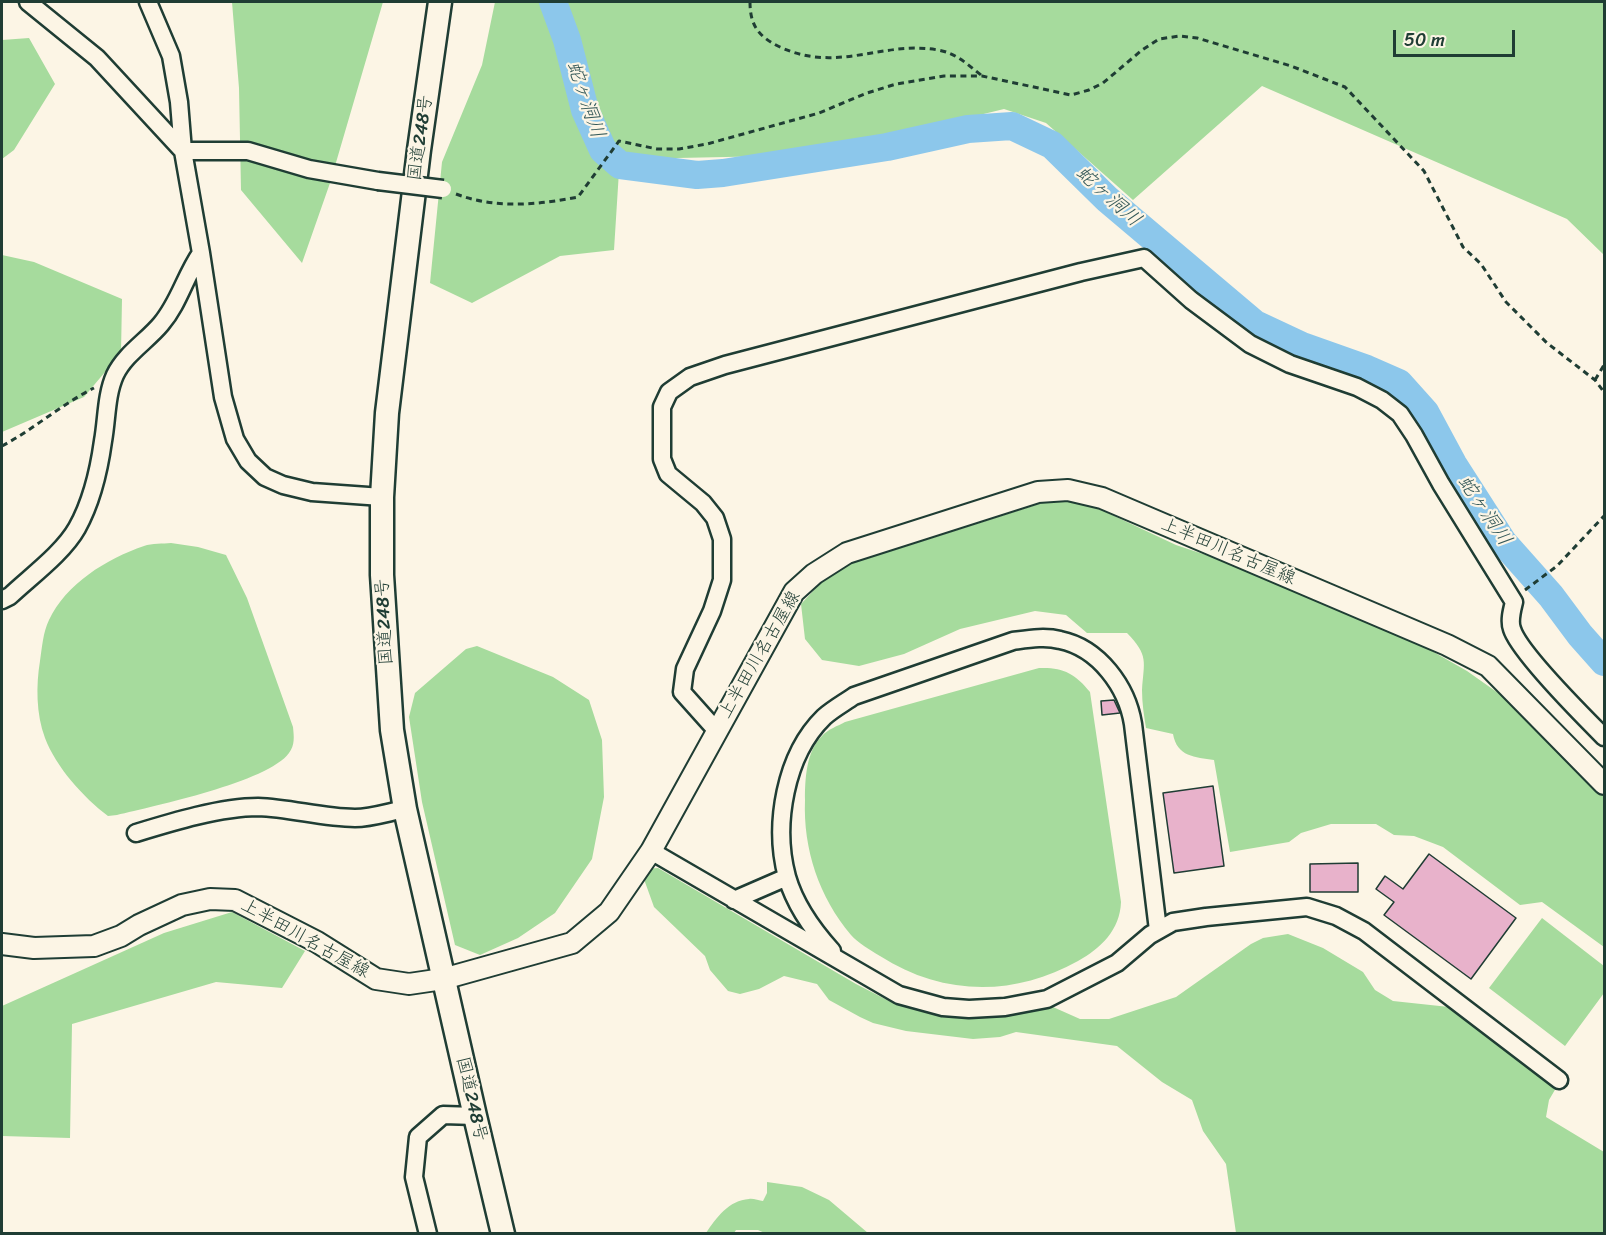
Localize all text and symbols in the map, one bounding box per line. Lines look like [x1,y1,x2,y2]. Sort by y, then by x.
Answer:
scale bar [1396,18,1518,56]
text: 50 m [1404,24,1445,56]
water label: 蛇ヶ洞川 [561,58,609,142]
street label: 国道248号 [404,94,438,182]
water label: 蛇ヶ洞川 [1070,161,1146,233]
water label: 蛇ヶ洞川 [1452,471,1516,551]
street label: 上半田川名古屋線 [1158,514,1298,590]
street label: 国道248号 [372,578,398,666]
street label: 上半田川名古屋線 [715,587,805,723]
street label: 上半田川名古屋線 [237,895,373,983]
street label: 国道248号 [451,1054,491,1144]

